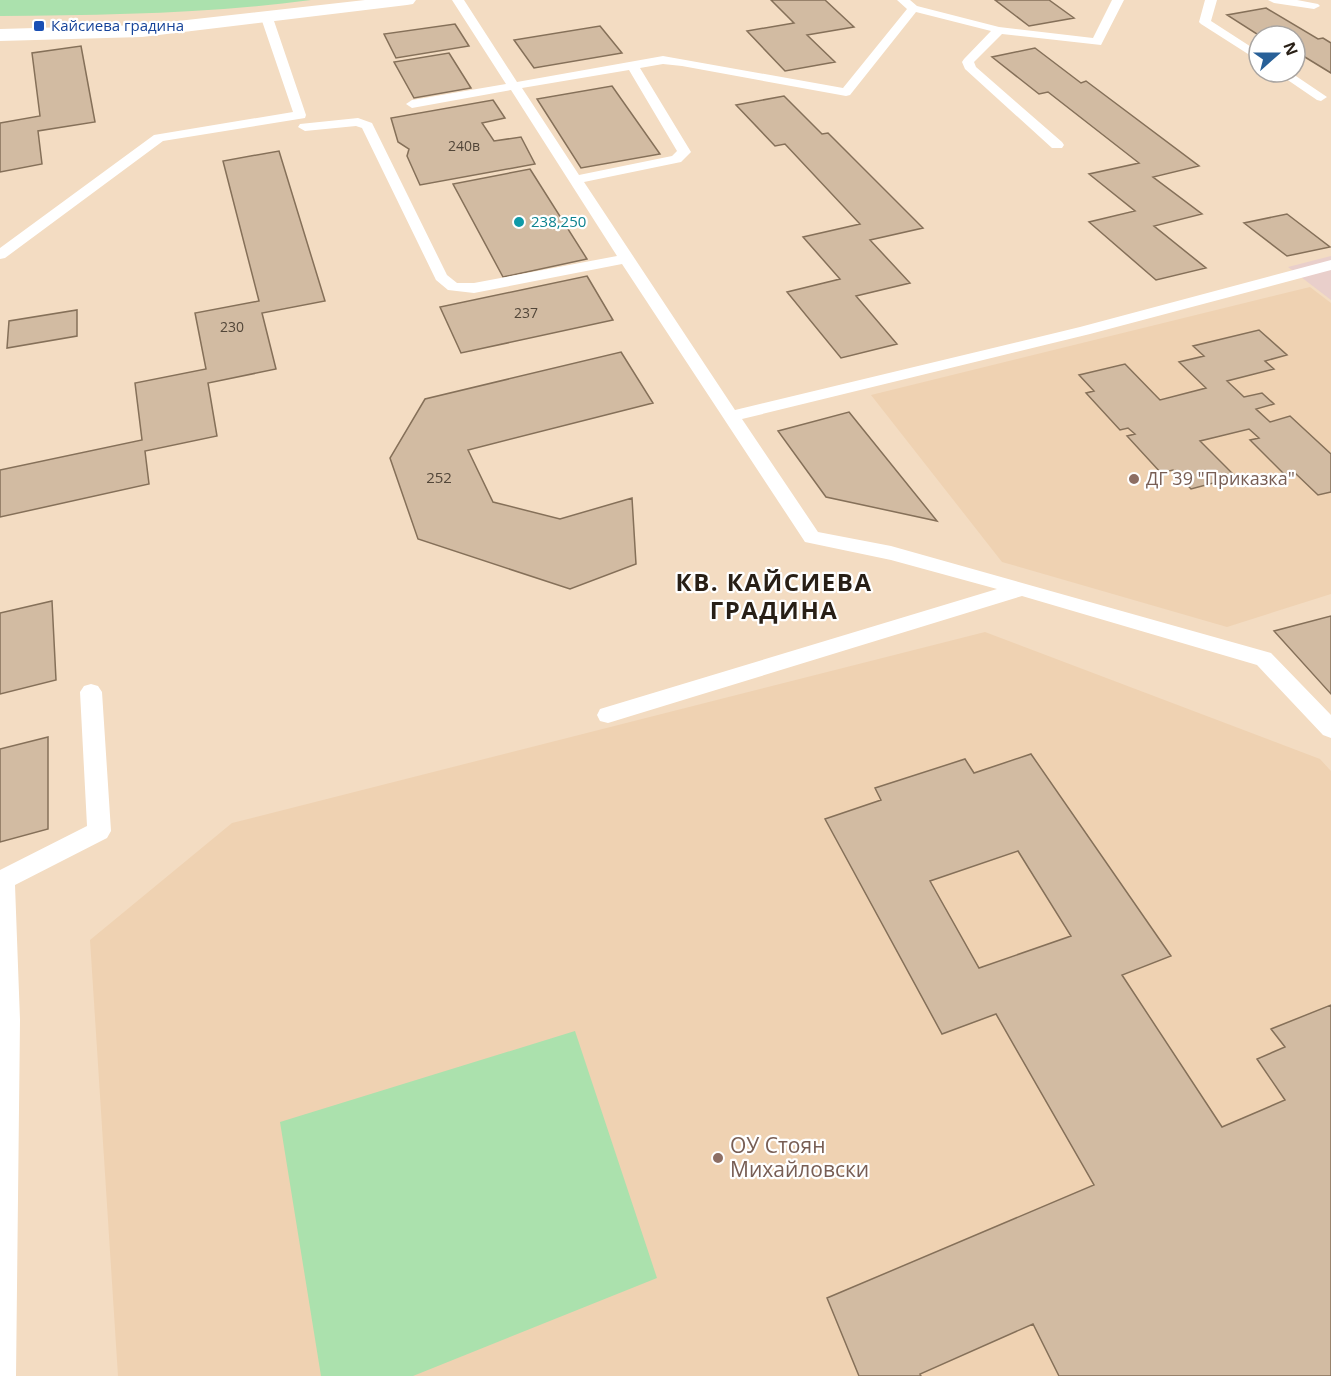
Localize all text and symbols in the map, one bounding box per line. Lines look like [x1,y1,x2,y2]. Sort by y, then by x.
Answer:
place label: Кайсиева градина [51,15,184,35]
marker: Кайсиева градина [32,19,46,33]
north arrow [1247,24,1307,84]
text: N [1278,39,1304,59]
house number: 240в [448,136,480,155]
place label: 238,250 [531,211,586,231]
marker: 238,250 [512,215,526,229]
house number: 237 [514,303,538,322]
house number: 230 [220,317,244,336]
place label: ДГ 39 "Приказка" [1146,466,1295,490]
house number: 252 [426,467,452,487]
marker: ДГ 39 "Приказка" [1127,472,1141,486]
district label: КВ. КАЙСИЕВА ГРАДИНА [676,565,872,626]
place label: ОУ Стоян Михайловски [730,1131,869,1183]
marker: ОУ Стоян Михайловски [711,1151,725,1165]

